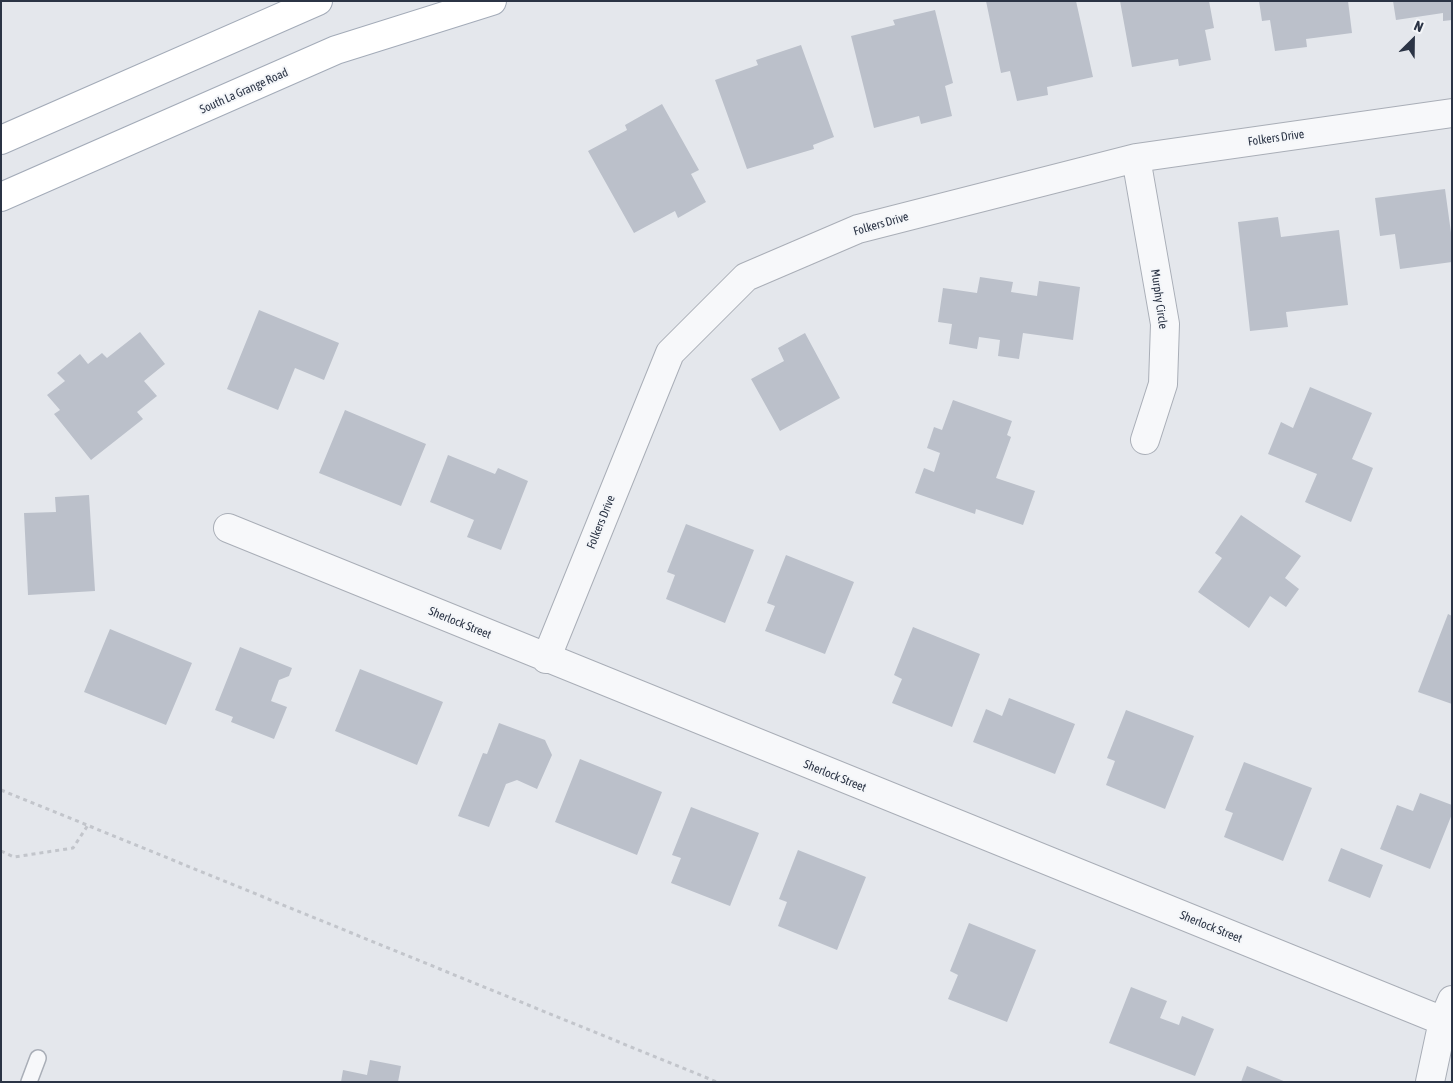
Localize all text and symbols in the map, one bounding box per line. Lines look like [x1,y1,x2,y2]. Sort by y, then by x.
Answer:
north arrow [1388,15,1438,65]
text: N [1412,17,1426,35]
street label: South La Grange Road [198,65,290,117]
street label: Folkers Drive [1247,127,1305,149]
street label: Folkers Drive [852,209,910,239]
street label: Murphy Circle [1148,268,1170,330]
street label: Folkers Drive [584,493,618,551]
street label: Sherlock Street [427,604,493,642]
street label: Sherlock Street [802,757,868,795]
street label: Sherlock Street [1178,908,1244,946]

